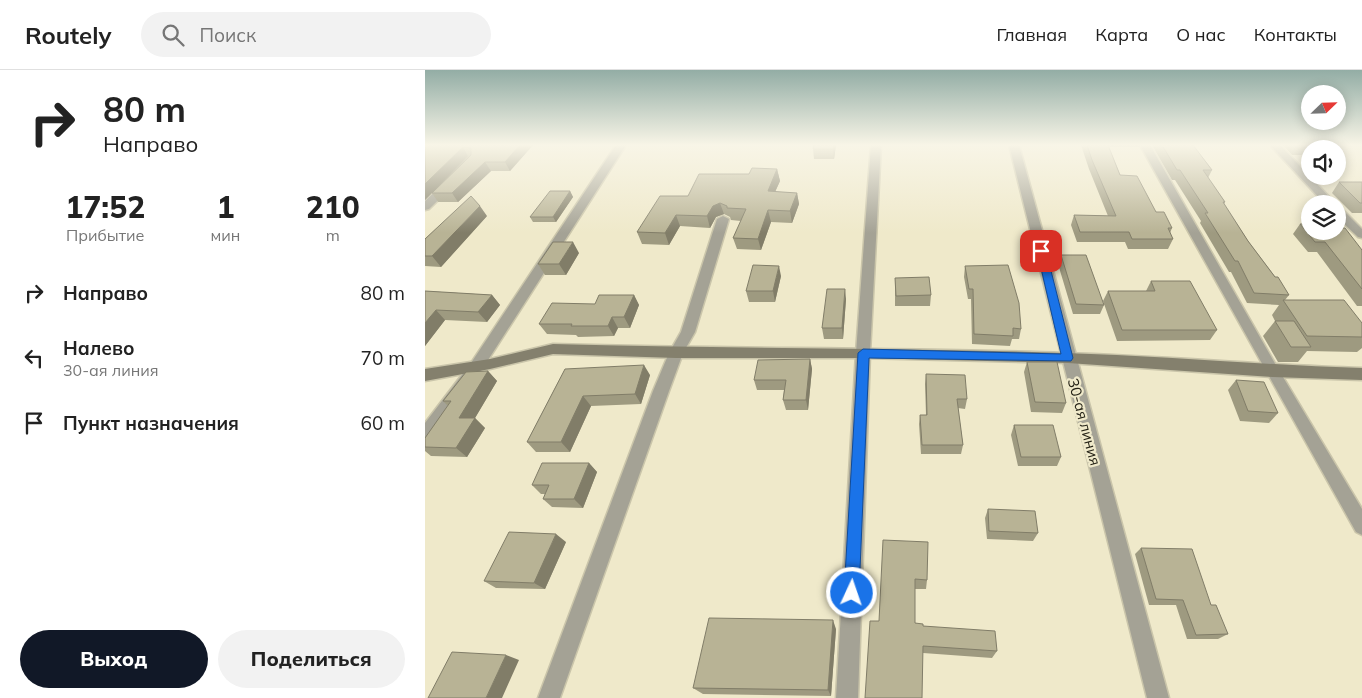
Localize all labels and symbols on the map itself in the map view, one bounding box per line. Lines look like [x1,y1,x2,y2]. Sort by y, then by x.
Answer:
north arrow [1301,85,1346,130]
pin [1020,230,1062,272]
street label: 30-ая линия [1064,376,1105,468]
position arrow [825,566,877,618]

